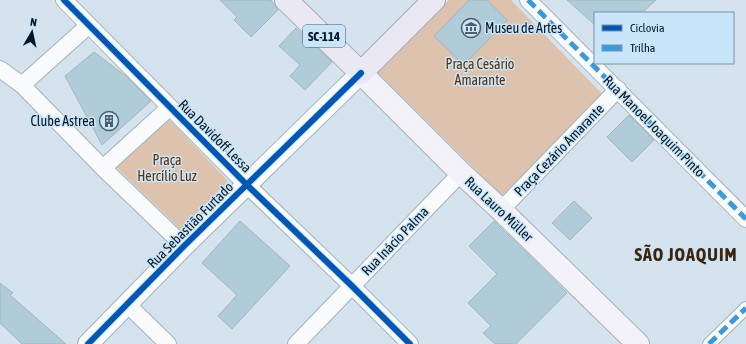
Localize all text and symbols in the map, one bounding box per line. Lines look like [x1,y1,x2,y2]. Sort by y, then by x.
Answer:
north arrow [12,12,52,52]
legend [594,12,734,64]
text: N [29,16,38,29]
museum icon: Museu de Artes [460,17,482,39]
place label: Museu de Artes [485,20,562,36]
text: Ciclovia [630,21,664,35]
road number: SC-114 [303,25,345,47]
text: Trilha [630,41,655,55]
park label: Praça Cesário Amarante [446,56,514,88]
street label: Rua Manoel Joaquim Pinto [600,72,708,180]
street label: Rua Davidoff Lessa [175,96,255,176]
street label: Praça Cezário Amarante [511,101,607,199]
building icon: Clube Astrea [98,110,120,132]
place label: Clube Astrea [30,113,95,129]
park label: Praça Hercílio Luz [137,152,197,184]
street label: Rua Lauro Müller [462,173,537,245]
street label: Rua Sebastião Furtado [144,179,236,271]
street label: Rua Inácio Palma [358,203,432,279]
district label: SÃO JOAQUIM [634,244,738,265]

